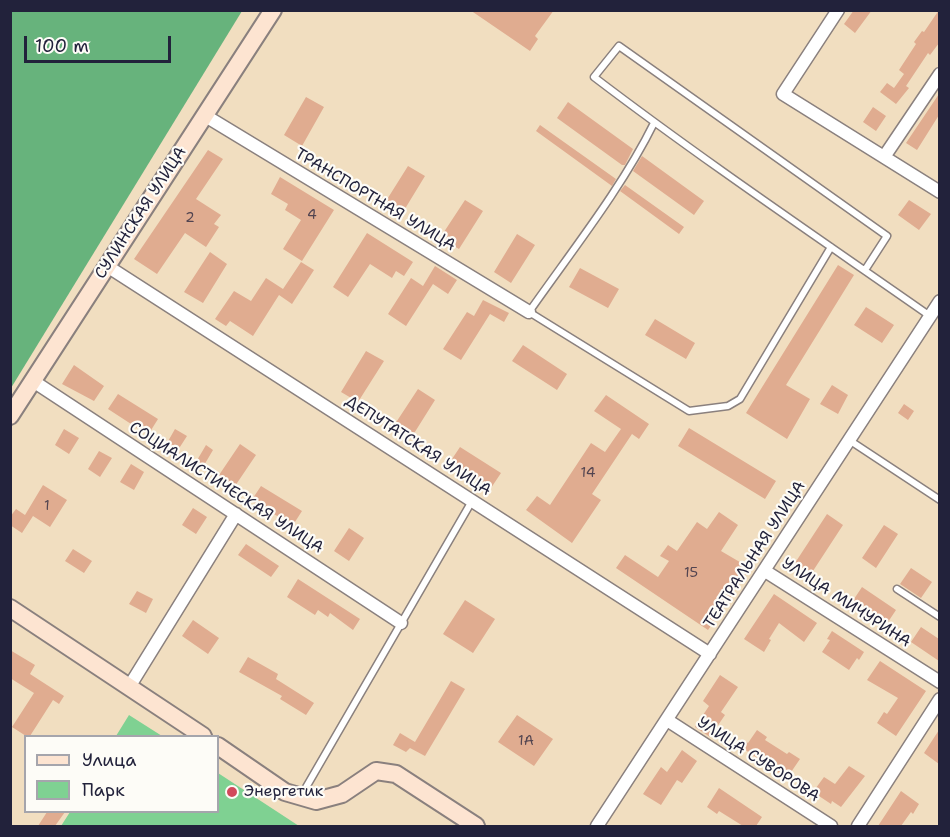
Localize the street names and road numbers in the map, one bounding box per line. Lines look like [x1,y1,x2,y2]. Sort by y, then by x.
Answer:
street label: СУЛИНСКАЯ УЛИЦА [91,143,191,283]
street label: ТРАНСПОРТНАЯ УЛИЦА [291,144,459,256]
street label: ДЕПУТАТСКАЯ УЛИЦА [341,392,495,500]
street label: СОЦИАЛИСТИЧЕСКАЯ УЛИЦА [125,418,327,558]
street label: ТЕАТРАЛЬНАЯ УЛИЦА [700,478,810,632]
street label: УЛИЦА МИЧУРИНА [778,554,914,652]
street label: УЛИЦА СУВОРОВА [693,713,823,807]

